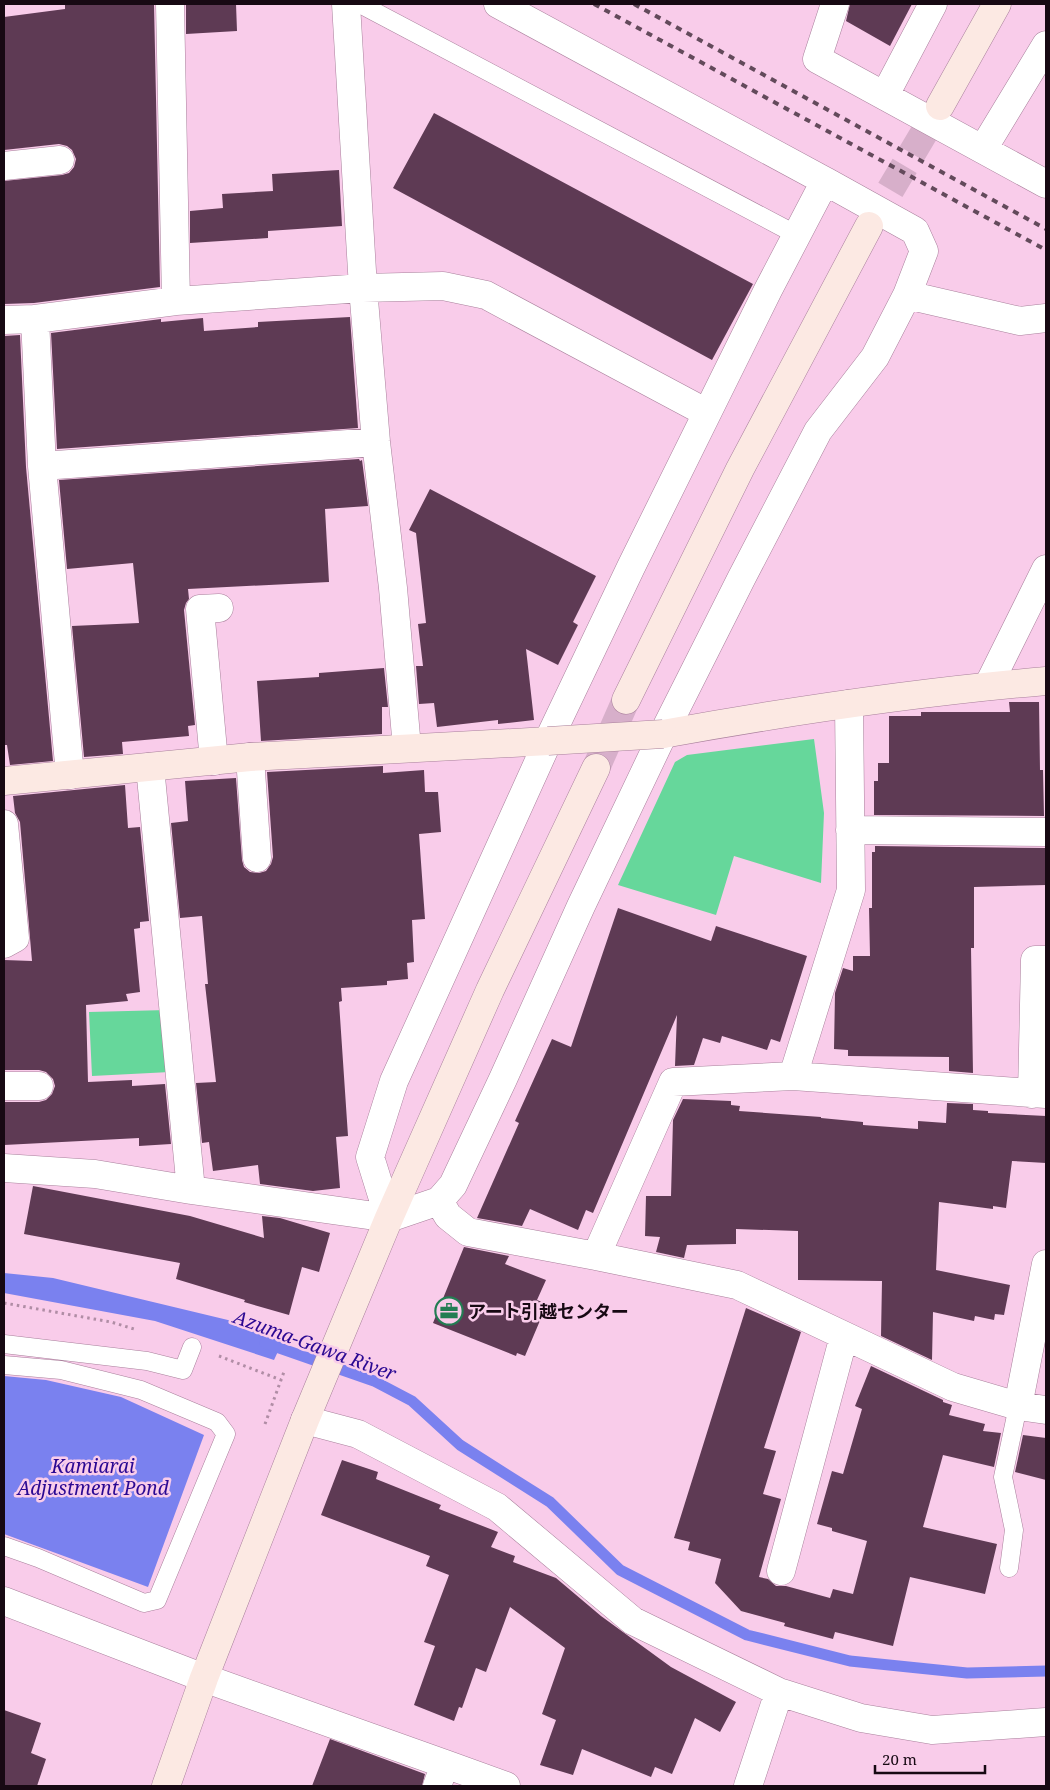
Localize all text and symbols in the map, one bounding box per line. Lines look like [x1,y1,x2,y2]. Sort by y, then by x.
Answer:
office icon: アート引越センター [434,1296,464,1326]
place label: アート引越センター [468,1299,629,1323]
water label: Azuma-Gawa River [228,1303,400,1387]
water label: Kamiarai Adjustment Pond [15,1453,170,1501]
scale bar [875,1742,985,1774]
text: 20 m [882,1749,917,1769]

